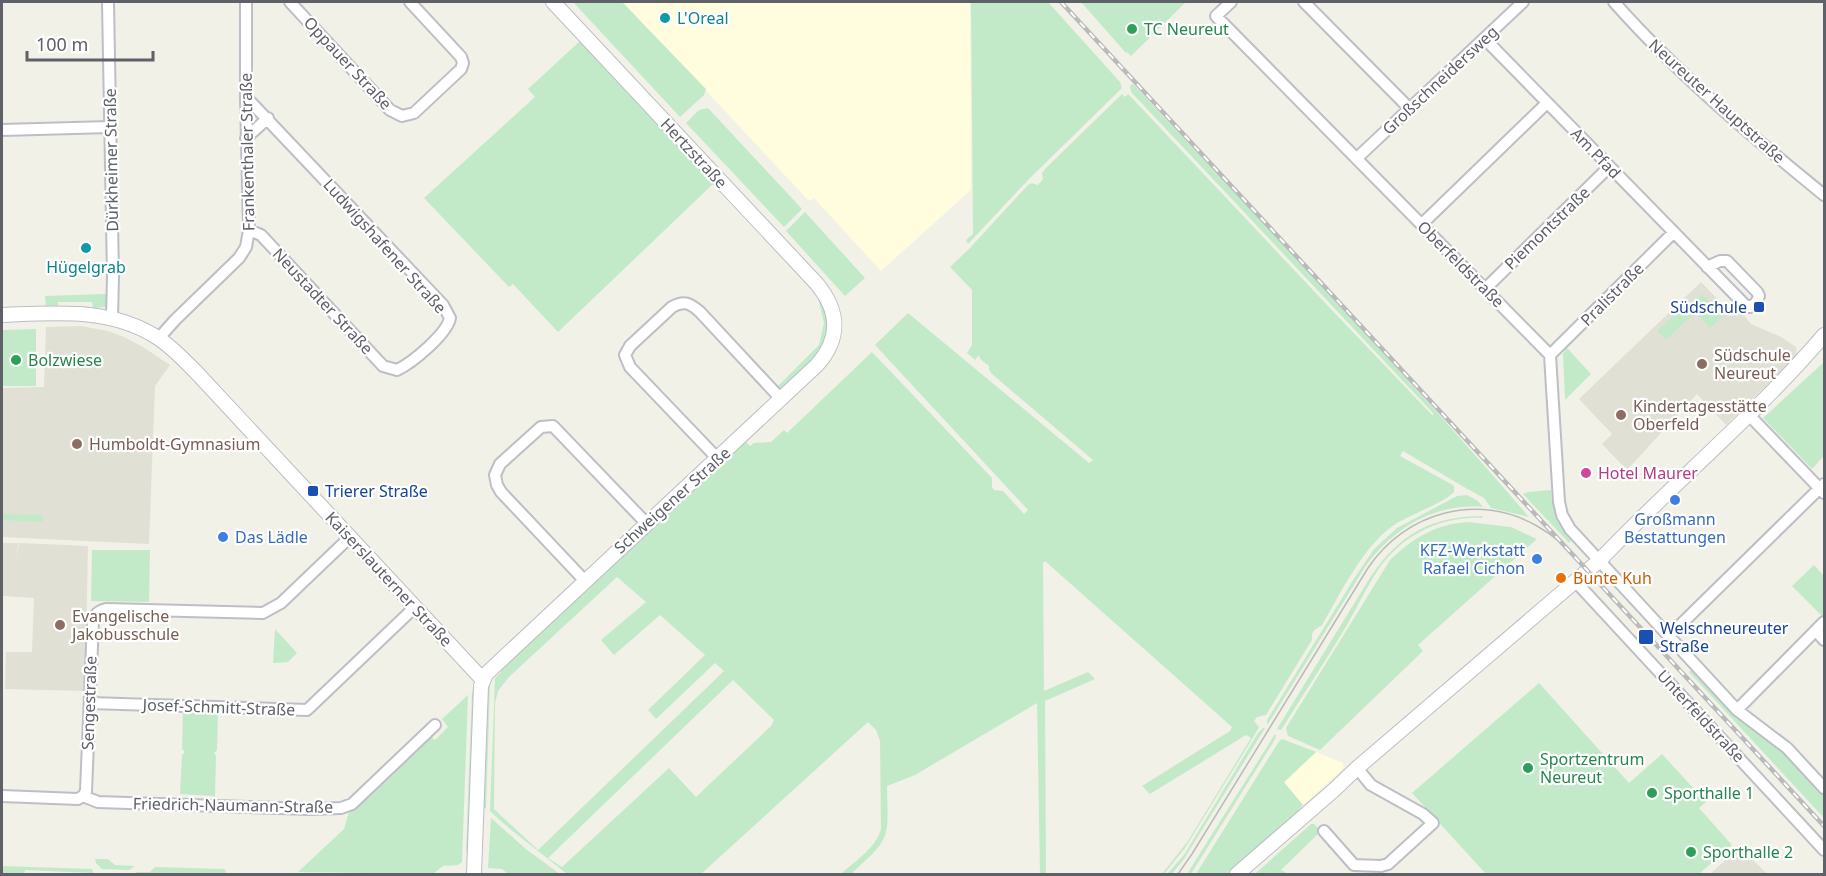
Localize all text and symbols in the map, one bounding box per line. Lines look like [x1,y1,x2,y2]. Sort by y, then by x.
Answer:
place label: L'Oreal [677,7,729,29]
marker: L'Oreal [658,11,672,25]
street label: Oppauer Straße [299,12,397,114]
place label: TC Neureut [1144,18,1229,40]
street label: Großschneidersweg [1377,21,1503,139]
marker: TC Neureut [1125,22,1139,36]
scale bar [27,24,153,62]
text: 100 m [36,32,88,56]
street label: Neureuter Hauptstraße [1644,34,1790,168]
street label: Frankenthaler Straße [235,73,259,231]
street label: Dürkheimer Straße [99,88,123,232]
street label: Hertzstraße [656,113,732,193]
street label: Am Pfad [1566,123,1626,183]
street label: Ludwigshafener Straße [318,174,452,318]
street label: Piemontstraße [1499,182,1595,274]
street label: Oberfeldstraße [1413,216,1509,312]
marker: Hügelgrab [79,241,93,255]
street label: Neustadter Straße [268,243,378,359]
place label: Hügelgrab [46,256,126,278]
street label: Pralistraße [1576,258,1648,330]
place label: Südschule [1670,296,1747,318]
marker: Südschule [1752,300,1766,314]
place label: Südschule Neureut [1714,344,1791,384]
place label: Bolzwiese [28,349,102,371]
marker: Bolzwiese [9,353,23,367]
marker: Südschule Neureut [1695,357,1709,371]
place label: Kindertagesstätte Oberfeld [1633,395,1767,435]
marker: Kindertagesstätte Oberfeld [1614,408,1628,422]
place label: Humboldt-Gymnasium [89,433,260,455]
marker: Humboldt-Gymnasium [70,437,84,451]
street label: Schweigener Straße [609,442,735,558]
place label: Hotel Maurer [1598,462,1698,484]
marker: Hotel Maurer [1579,466,1593,480]
place label: Trierer Straße [325,480,428,502]
marker: Trierer Straße [306,484,320,498]
marker: Großmann Bestattungen [1668,493,1682,507]
street label: Kaiserslauterner Straße [321,507,457,651]
place label: Großmann Bestattungen [1624,508,1726,548]
place label: Das Lädle [235,526,308,548]
marker: Das Lädle [216,530,230,544]
place label: KFZ-Werkstatt Rafael Cichon [1420,539,1525,579]
marker: KFZ-Werkstatt Rafael Cichon [1530,552,1544,566]
place label: Bunte Kuh [1573,567,1652,589]
marker: Bunte Kuh [1554,571,1568,585]
place label: Evangelische Jakobusschule [70,605,179,645]
place label: Welschneureuter Straße [1660,617,1789,657]
marker: Evangelische Jakobusschule [53,618,67,632]
marker: Welschneureuter Straße [1637,628,1655,646]
street label: Sengestraße [76,655,102,751]
street label: Unterfeldstraße [1652,665,1750,767]
street label: Josef-Schmitt-Straße [140,693,296,721]
place label: Sportzentrum Neureut [1540,748,1644,788]
marker: Sportzentrum Neureut [1521,761,1535,775]
place label: Sporthalle 1 [1664,782,1754,804]
marker: Sporthalle 1 [1645,786,1659,800]
street label: Friedrich-Naumann-Straße [133,792,333,818]
place label: Sporthalle 2 [1703,841,1793,863]
marker: Sporthalle 2 [1684,845,1698,859]

